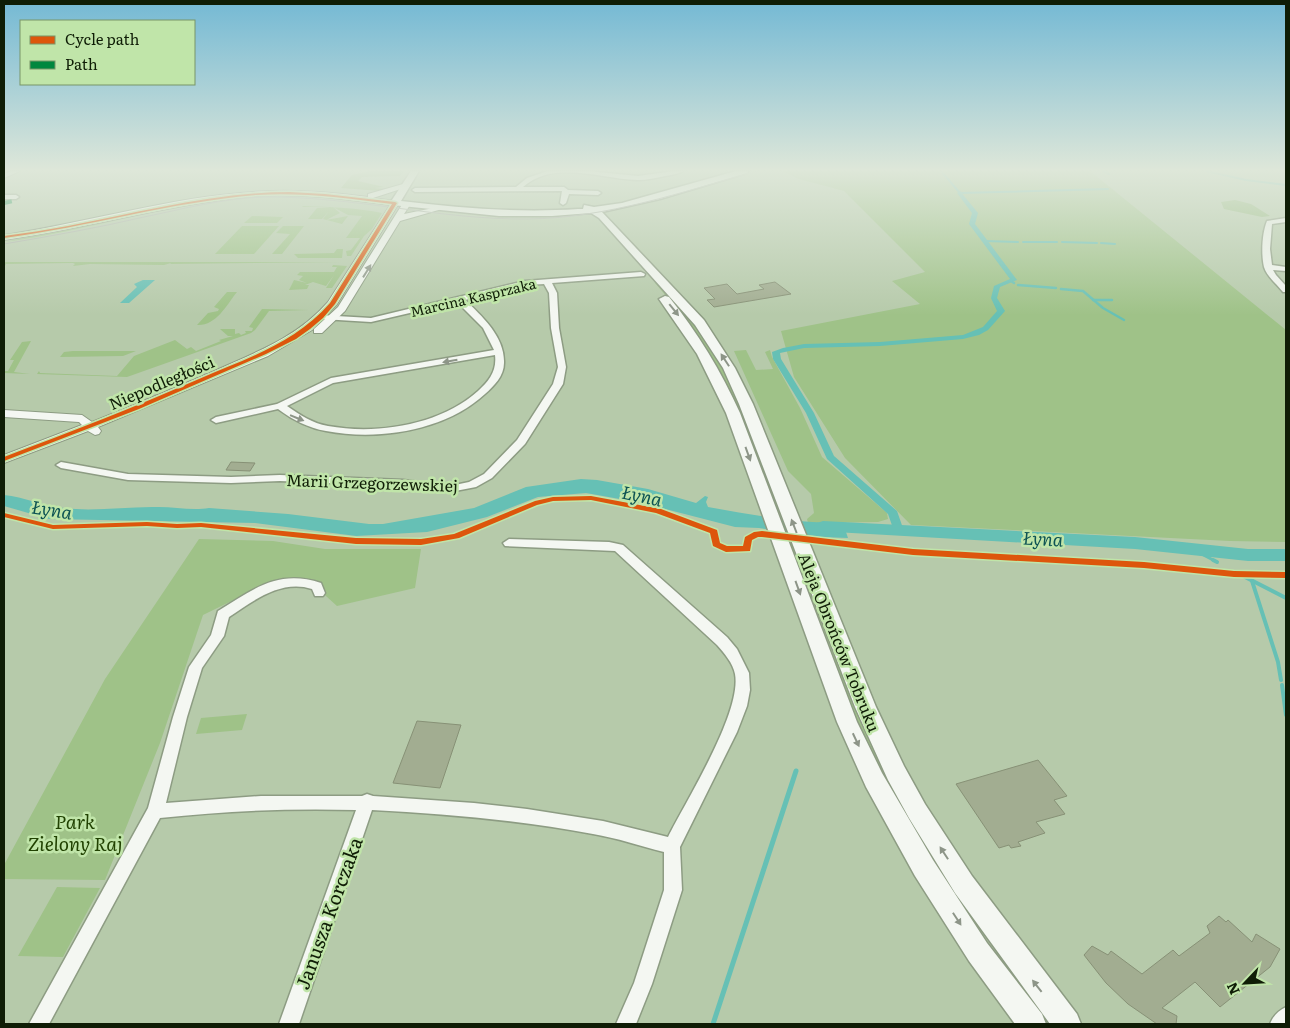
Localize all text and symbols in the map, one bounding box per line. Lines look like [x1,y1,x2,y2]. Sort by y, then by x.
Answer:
legend [20,20,195,85]
text: Cycle path [65,27,140,50]
text: Path [65,52,98,75]
one-way arrow [362,265,371,278]
street label: Marcina Kasprzaka [408,273,538,321]
one-way arrow [668,303,679,316]
street label: Niepodległości [104,349,218,415]
one-way arrow [720,354,729,367]
one-way arrow [442,357,458,365]
one-way arrow [290,414,304,422]
one-way arrow [745,446,752,461]
street label: Marii Grzegorzewskiej [286,467,458,497]
water label: Łyna [619,478,665,513]
water label: Łyna [30,492,75,526]
one-way arrow [790,518,797,533]
water label: Łyna [1022,523,1065,553]
street label: Aleja Obrońców Tobruku [793,549,887,735]
one-way arrow [795,581,802,596]
one-way arrow [852,733,860,747]
park label: Park Zielony Raj [27,807,123,857]
street label: Janusza Korczaka [287,832,369,993]
one-way arrow [939,846,949,860]
one-way arrow [952,912,962,926]
north arrow [1220,958,1270,1008]
text: N [1221,979,1244,998]
one-way arrow [1032,980,1043,993]

